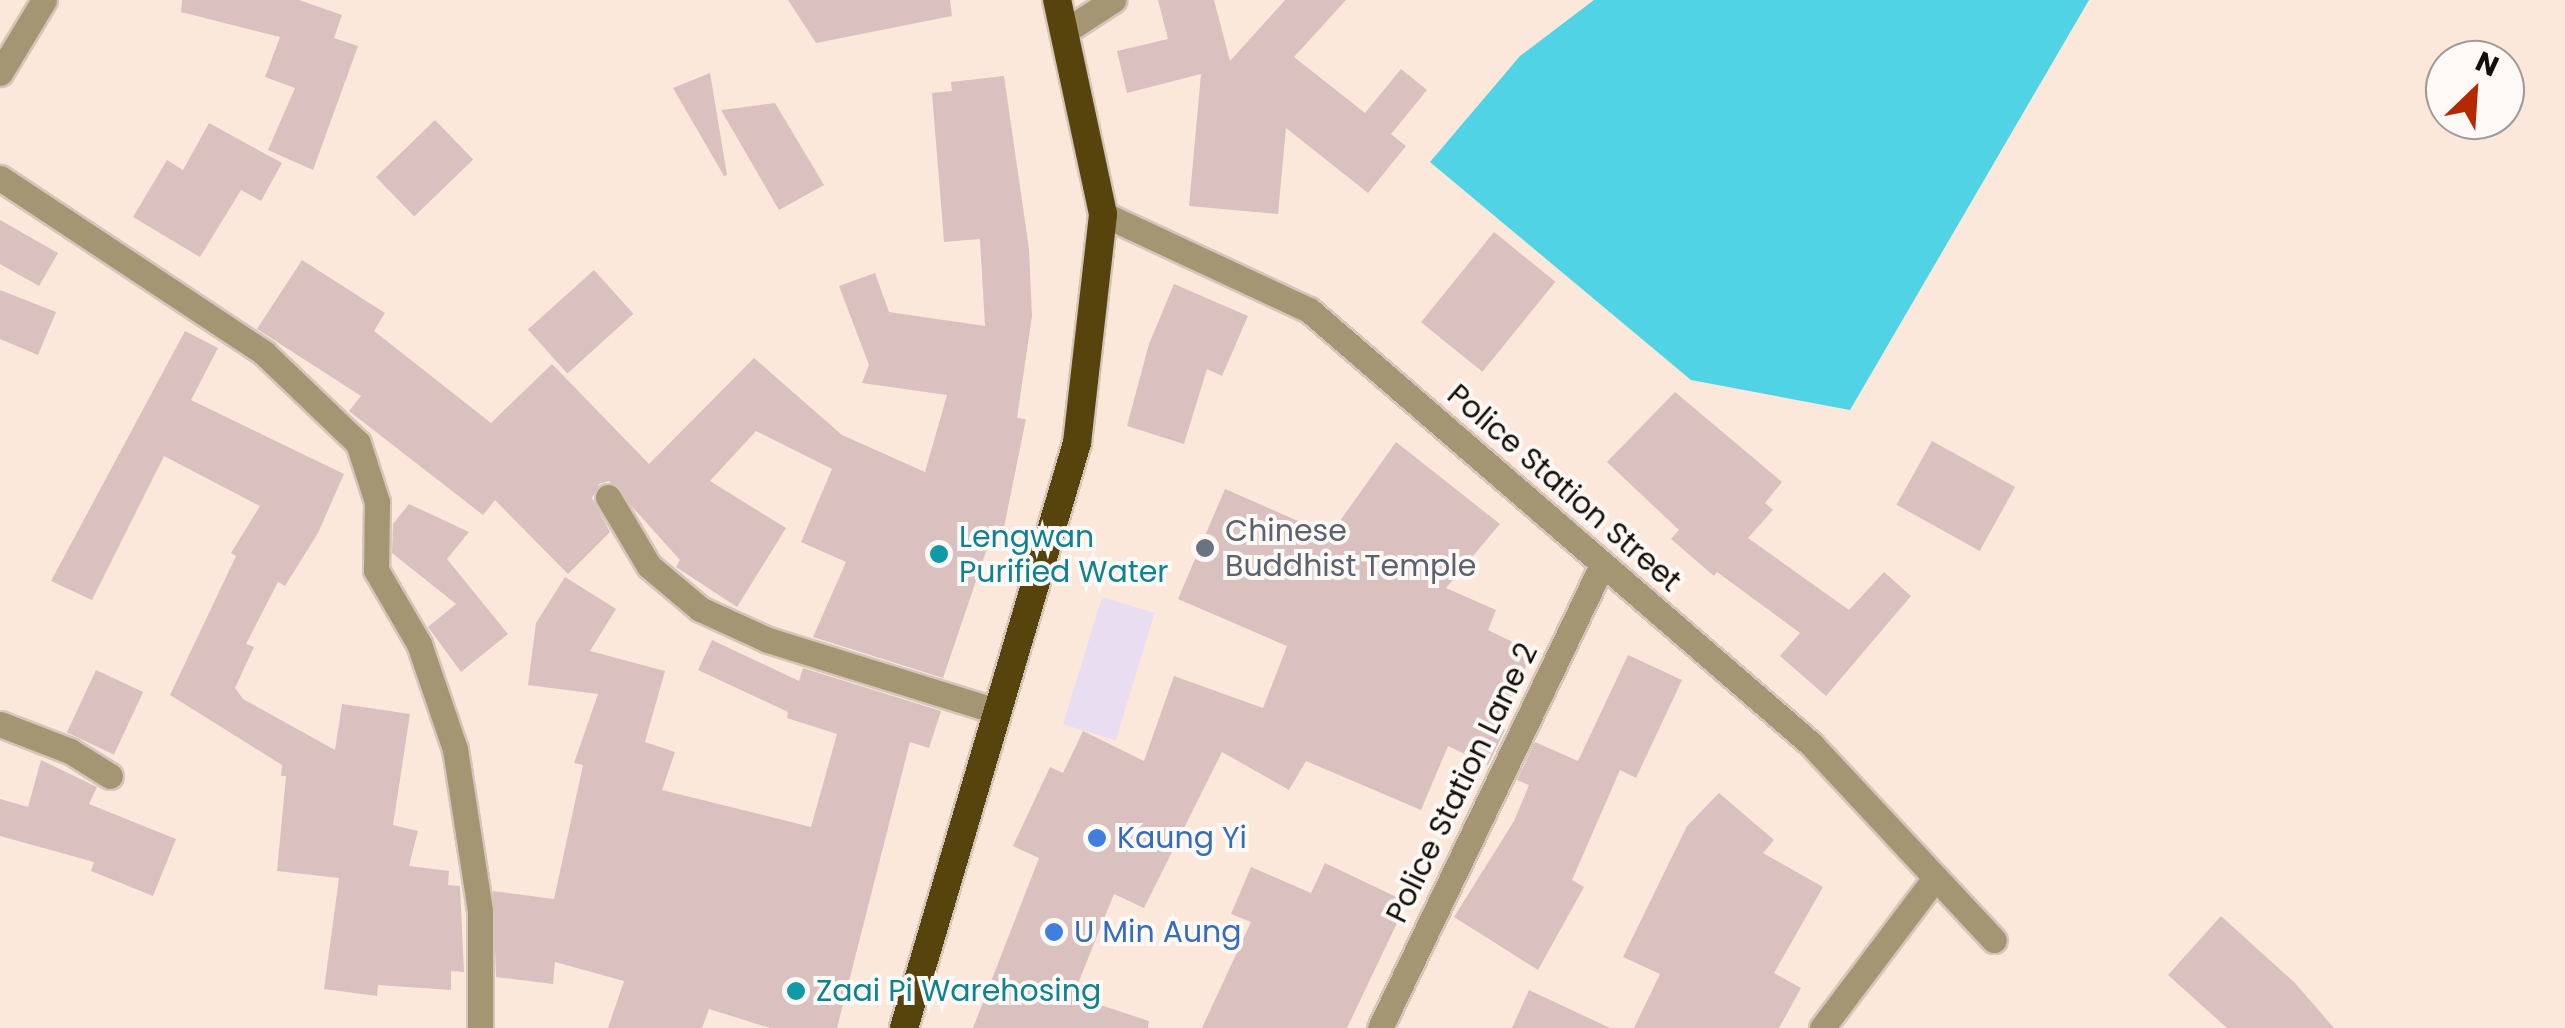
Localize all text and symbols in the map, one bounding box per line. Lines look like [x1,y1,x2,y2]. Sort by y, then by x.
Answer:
north arrow [2425,40,2525,140]
text: N [2469,42,2505,86]
street label: Police Station Street [1440,377,1688,599]
place label: Chinese Buddhist Temple [1225,513,1476,584]
place label: Lengwan Purified Water [959,519,1169,590]
marker: Chinese Buddhist Temple [1194,537,1216,559]
marker: Lengwan Purified Water [928,543,950,565]
street label: Police Station Lane 2 [1379,638,1545,928]
place label: Kaung Yi [1117,820,1247,856]
marker: Kaung Yi [1086,827,1108,849]
place label: U Min Aung [1074,914,1242,950]
marker: U Min Aung [1043,921,1065,943]
place label: Zaai Pi Warehosing [816,973,1101,1009]
marker: Zaai Pi Warehosing [785,980,807,1002]

